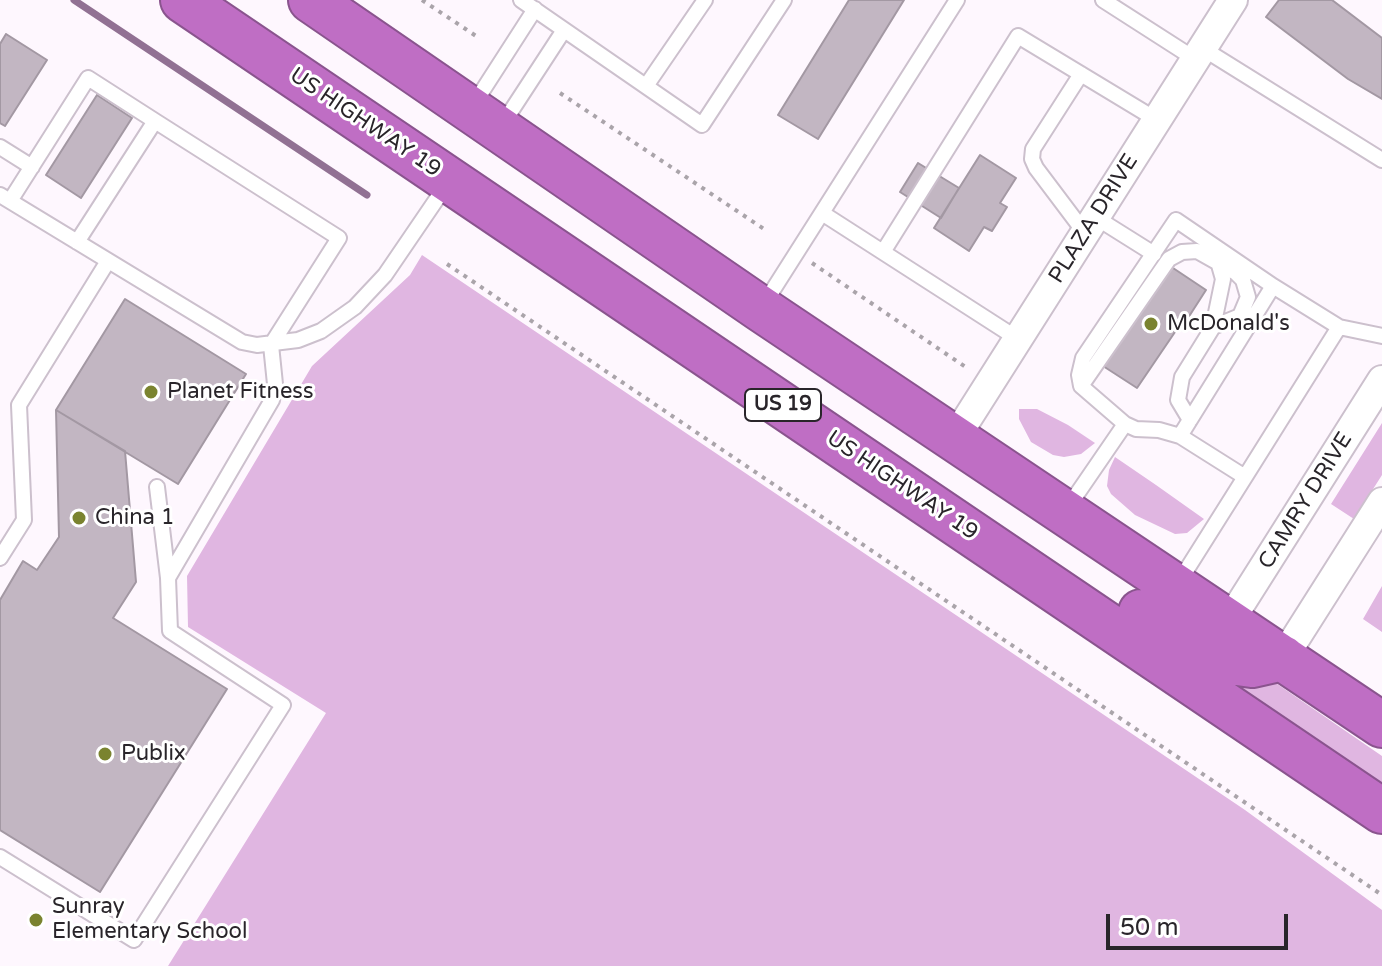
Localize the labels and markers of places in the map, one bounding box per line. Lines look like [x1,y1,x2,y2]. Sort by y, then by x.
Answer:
place label: McDonald's [1167,311,1290,337]
marker: McDonald's [1142,315,1160,333]
place label: Planet Fitness [167,379,313,405]
marker: Planet Fitness [142,383,160,401]
place label: China 1 [95,505,174,531]
marker: China 1 [70,509,88,527]
place label: Publix [121,741,186,767]
marker: Publix [96,745,114,763]
place label: Sunray Elementary School [52,894,247,946]
marker: Sunray Elementary School [27,911,45,929]

